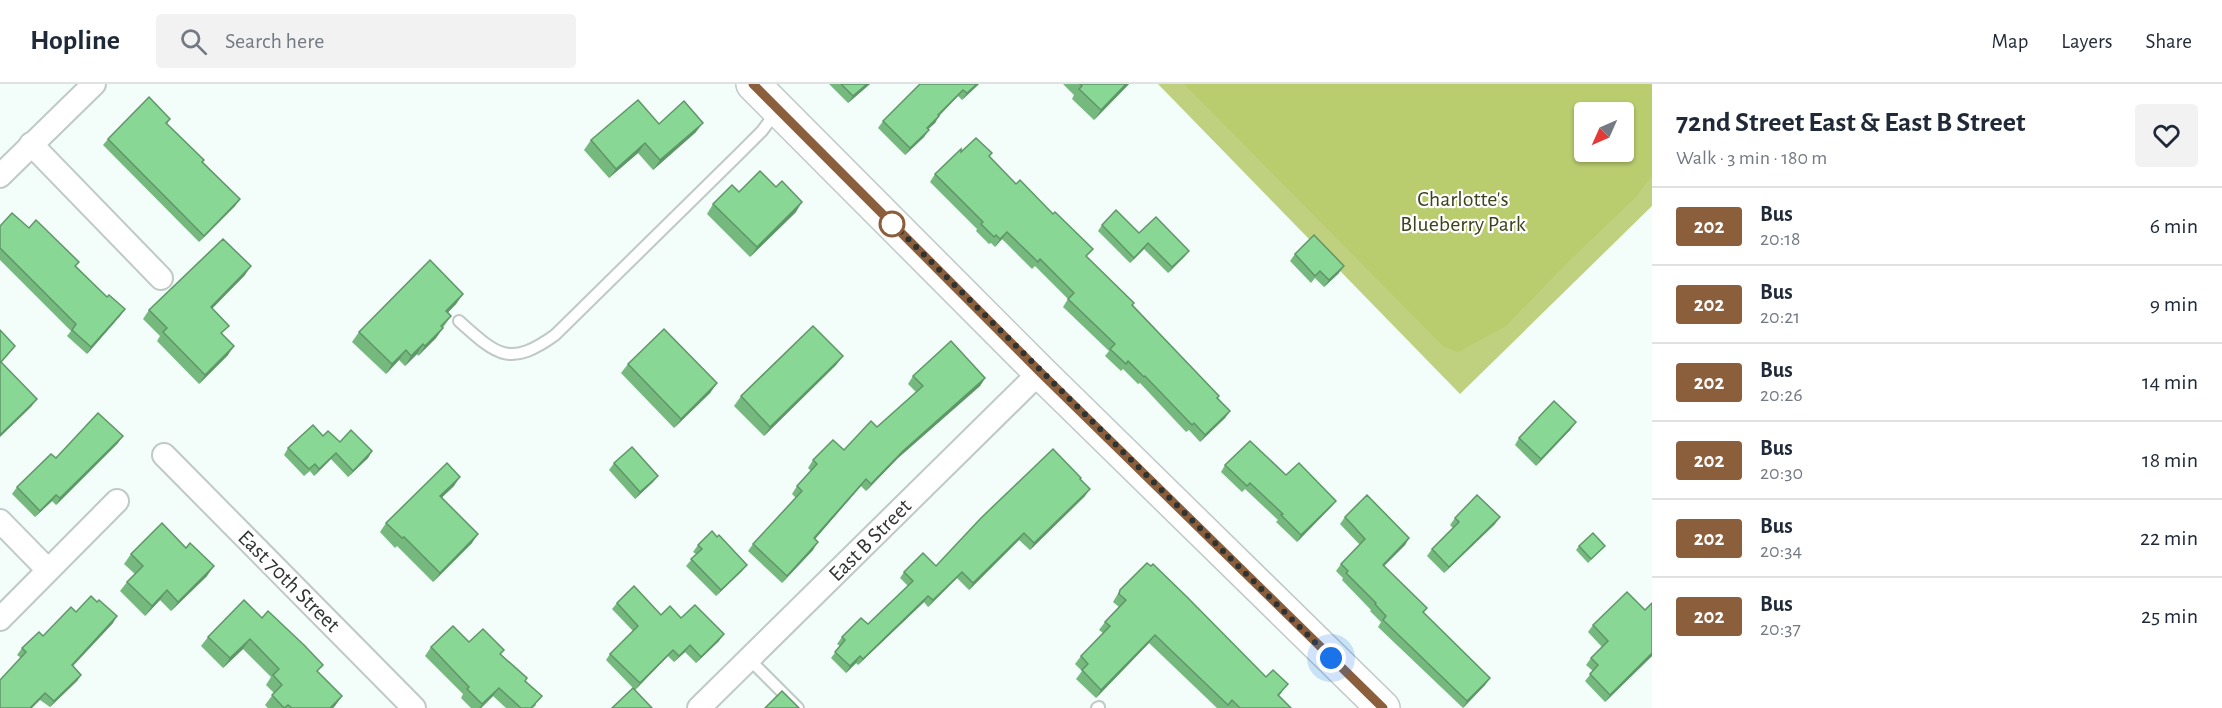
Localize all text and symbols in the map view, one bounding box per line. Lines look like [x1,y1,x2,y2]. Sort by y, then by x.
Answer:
search box [156,14,576,68]
icon: search [177,25,210,58]
text: Hopline [30,27,120,55]
text: Search here [225,30,324,52]
text: Map [1992,31,2028,52]
text: Layers [2061,31,2112,52]
text: Share [2145,31,2192,52]
north arrow [1574,102,1634,162]
map controls [1574,102,1634,162]
button: heart [2135,104,2198,167]
text: 72nd Street East & East B Street [1676,109,2025,137]
text: Walk · 3 min · 180 m [1676,148,1827,168]
park label: Charlotte's Blueberry Park [1400,188,1526,235]
text: Bus [1760,203,1793,225]
unlabelled marker [879,211,905,237]
text: 6 min [2150,215,2198,237]
text: 202 [1694,216,1724,237]
text: 20:18 [1760,229,1801,249]
text: Bus [1760,281,1793,303]
text: 9 min [2150,293,2198,315]
text: 202 [1694,294,1724,315]
text: 20:21 [1760,307,1800,327]
text: Bus [1760,359,1793,381]
text: 14 min [2142,371,2198,393]
text: 202 [1694,372,1724,393]
text: 20:26 [1760,385,1803,405]
text: Bus [1760,437,1793,459]
text: 18 min [2142,449,2198,471]
text: 202 [1694,450,1724,471]
text: 20:30 [1760,463,1803,483]
street label: East B Street [825,495,915,585]
text: Bus [1760,515,1793,537]
street label: East 70th Street [234,526,344,636]
text: 22 min [2140,527,2198,549]
text: 202 [1694,528,1724,549]
text: 20:34 [1760,541,1802,561]
text: Bus [1760,593,1793,615]
text: 25 min [2141,605,2198,627]
text: 202 [1694,606,1724,627]
text: 20:37 [1760,619,1801,639]
your location [1316,643,1346,673]

